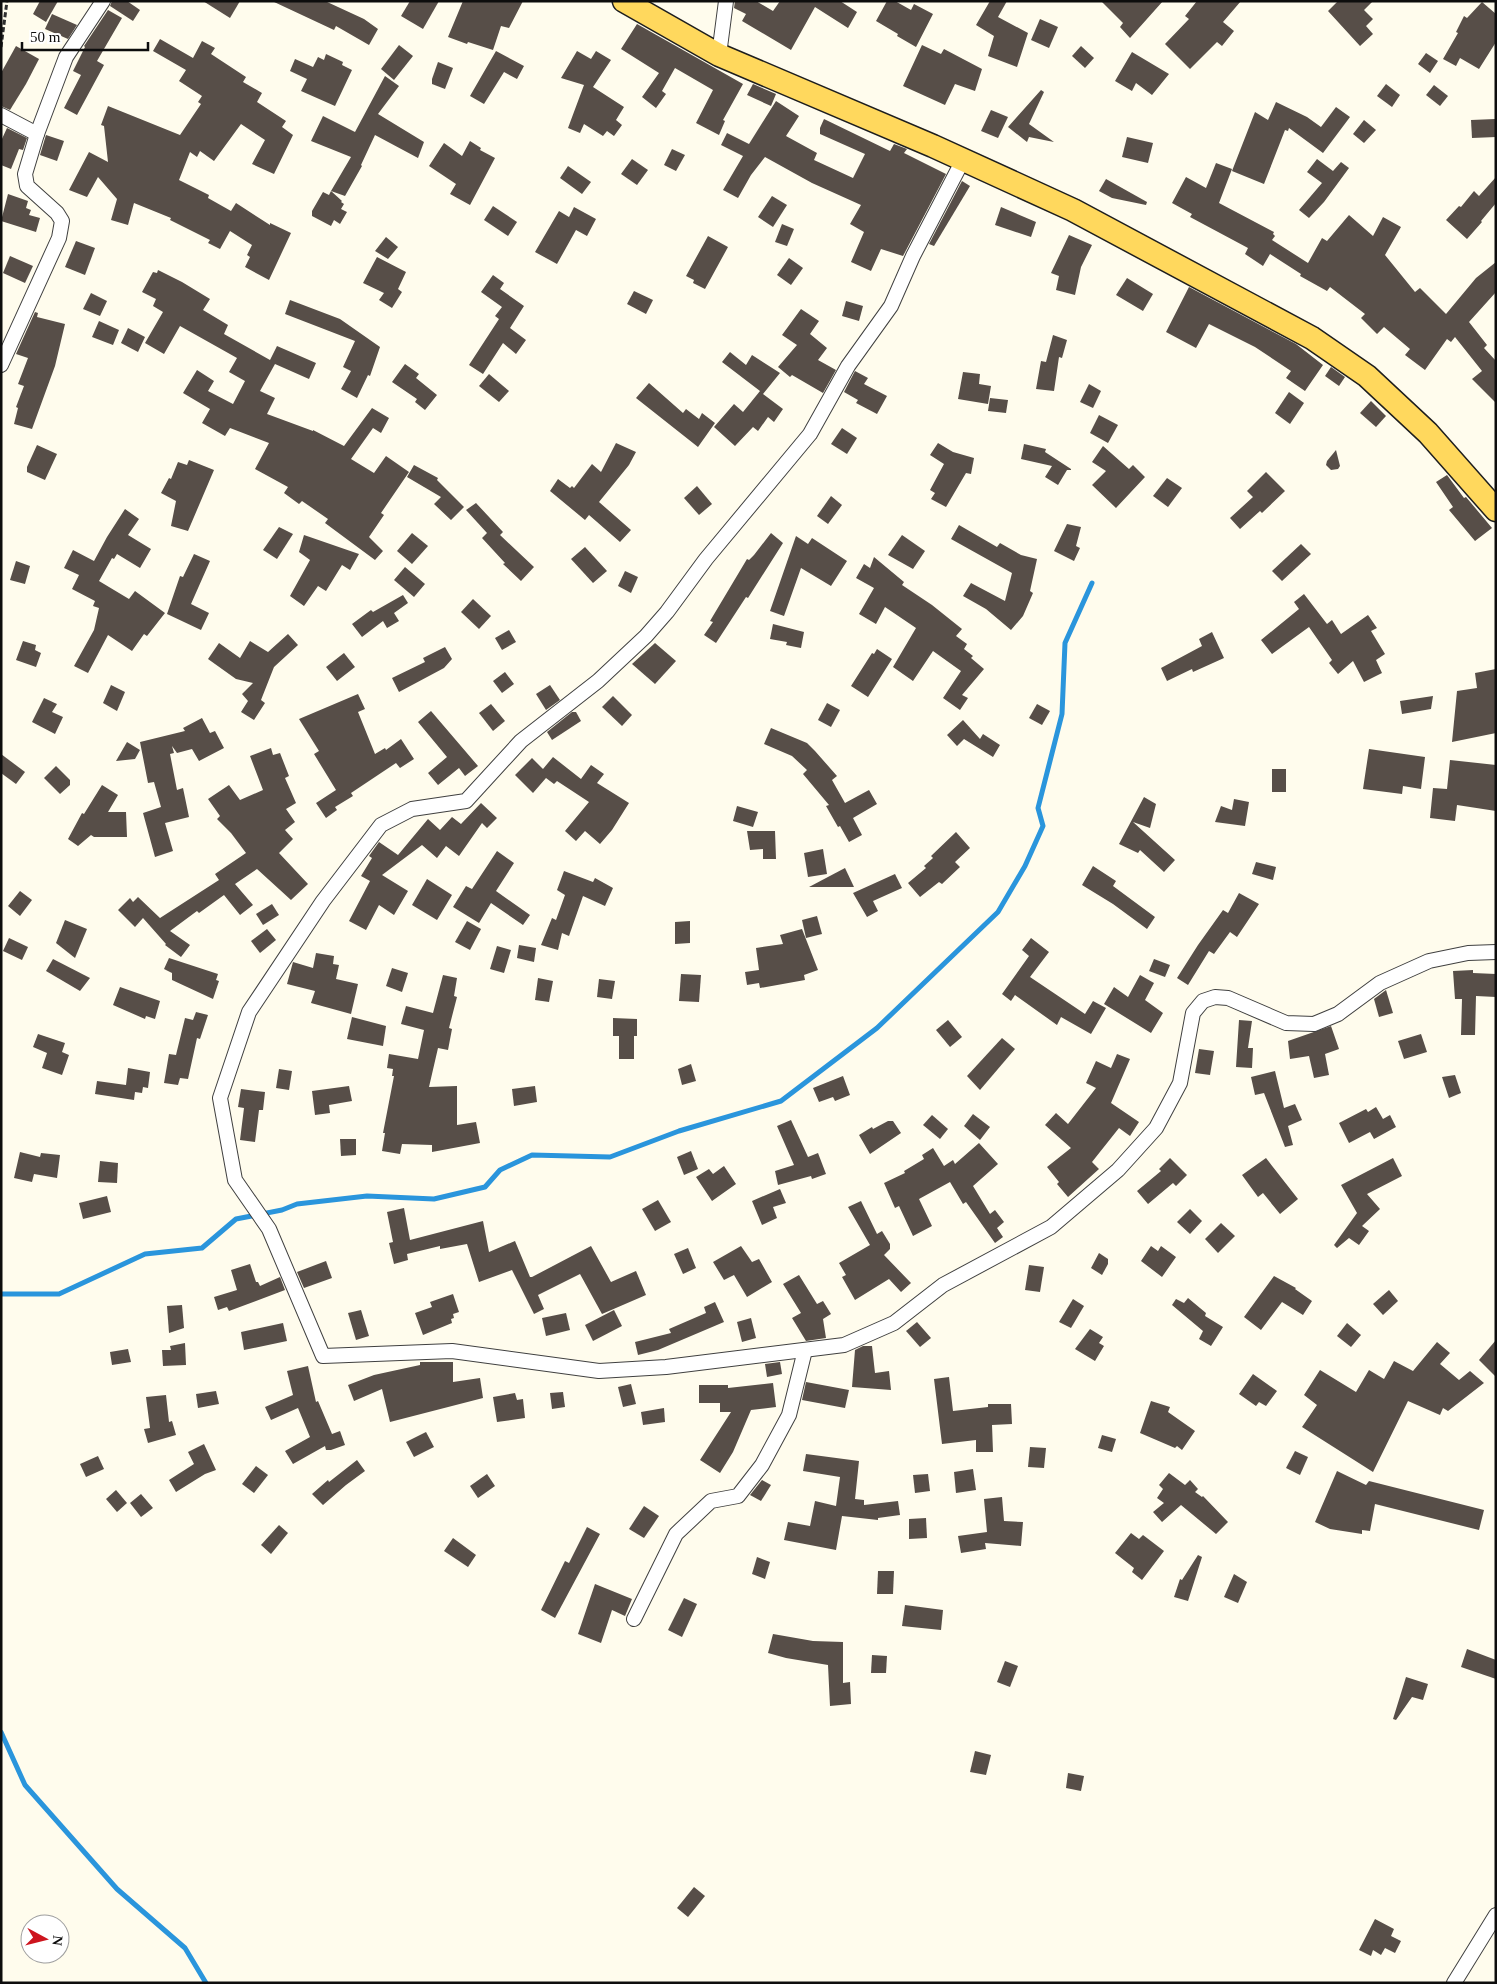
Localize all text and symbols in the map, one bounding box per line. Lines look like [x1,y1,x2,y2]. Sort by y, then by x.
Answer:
scale bar [22,20,149,52]
text: 50 m [30,29,61,45]
north arrow [20,1914,70,1964]
text: N [49,1935,65,1946]

